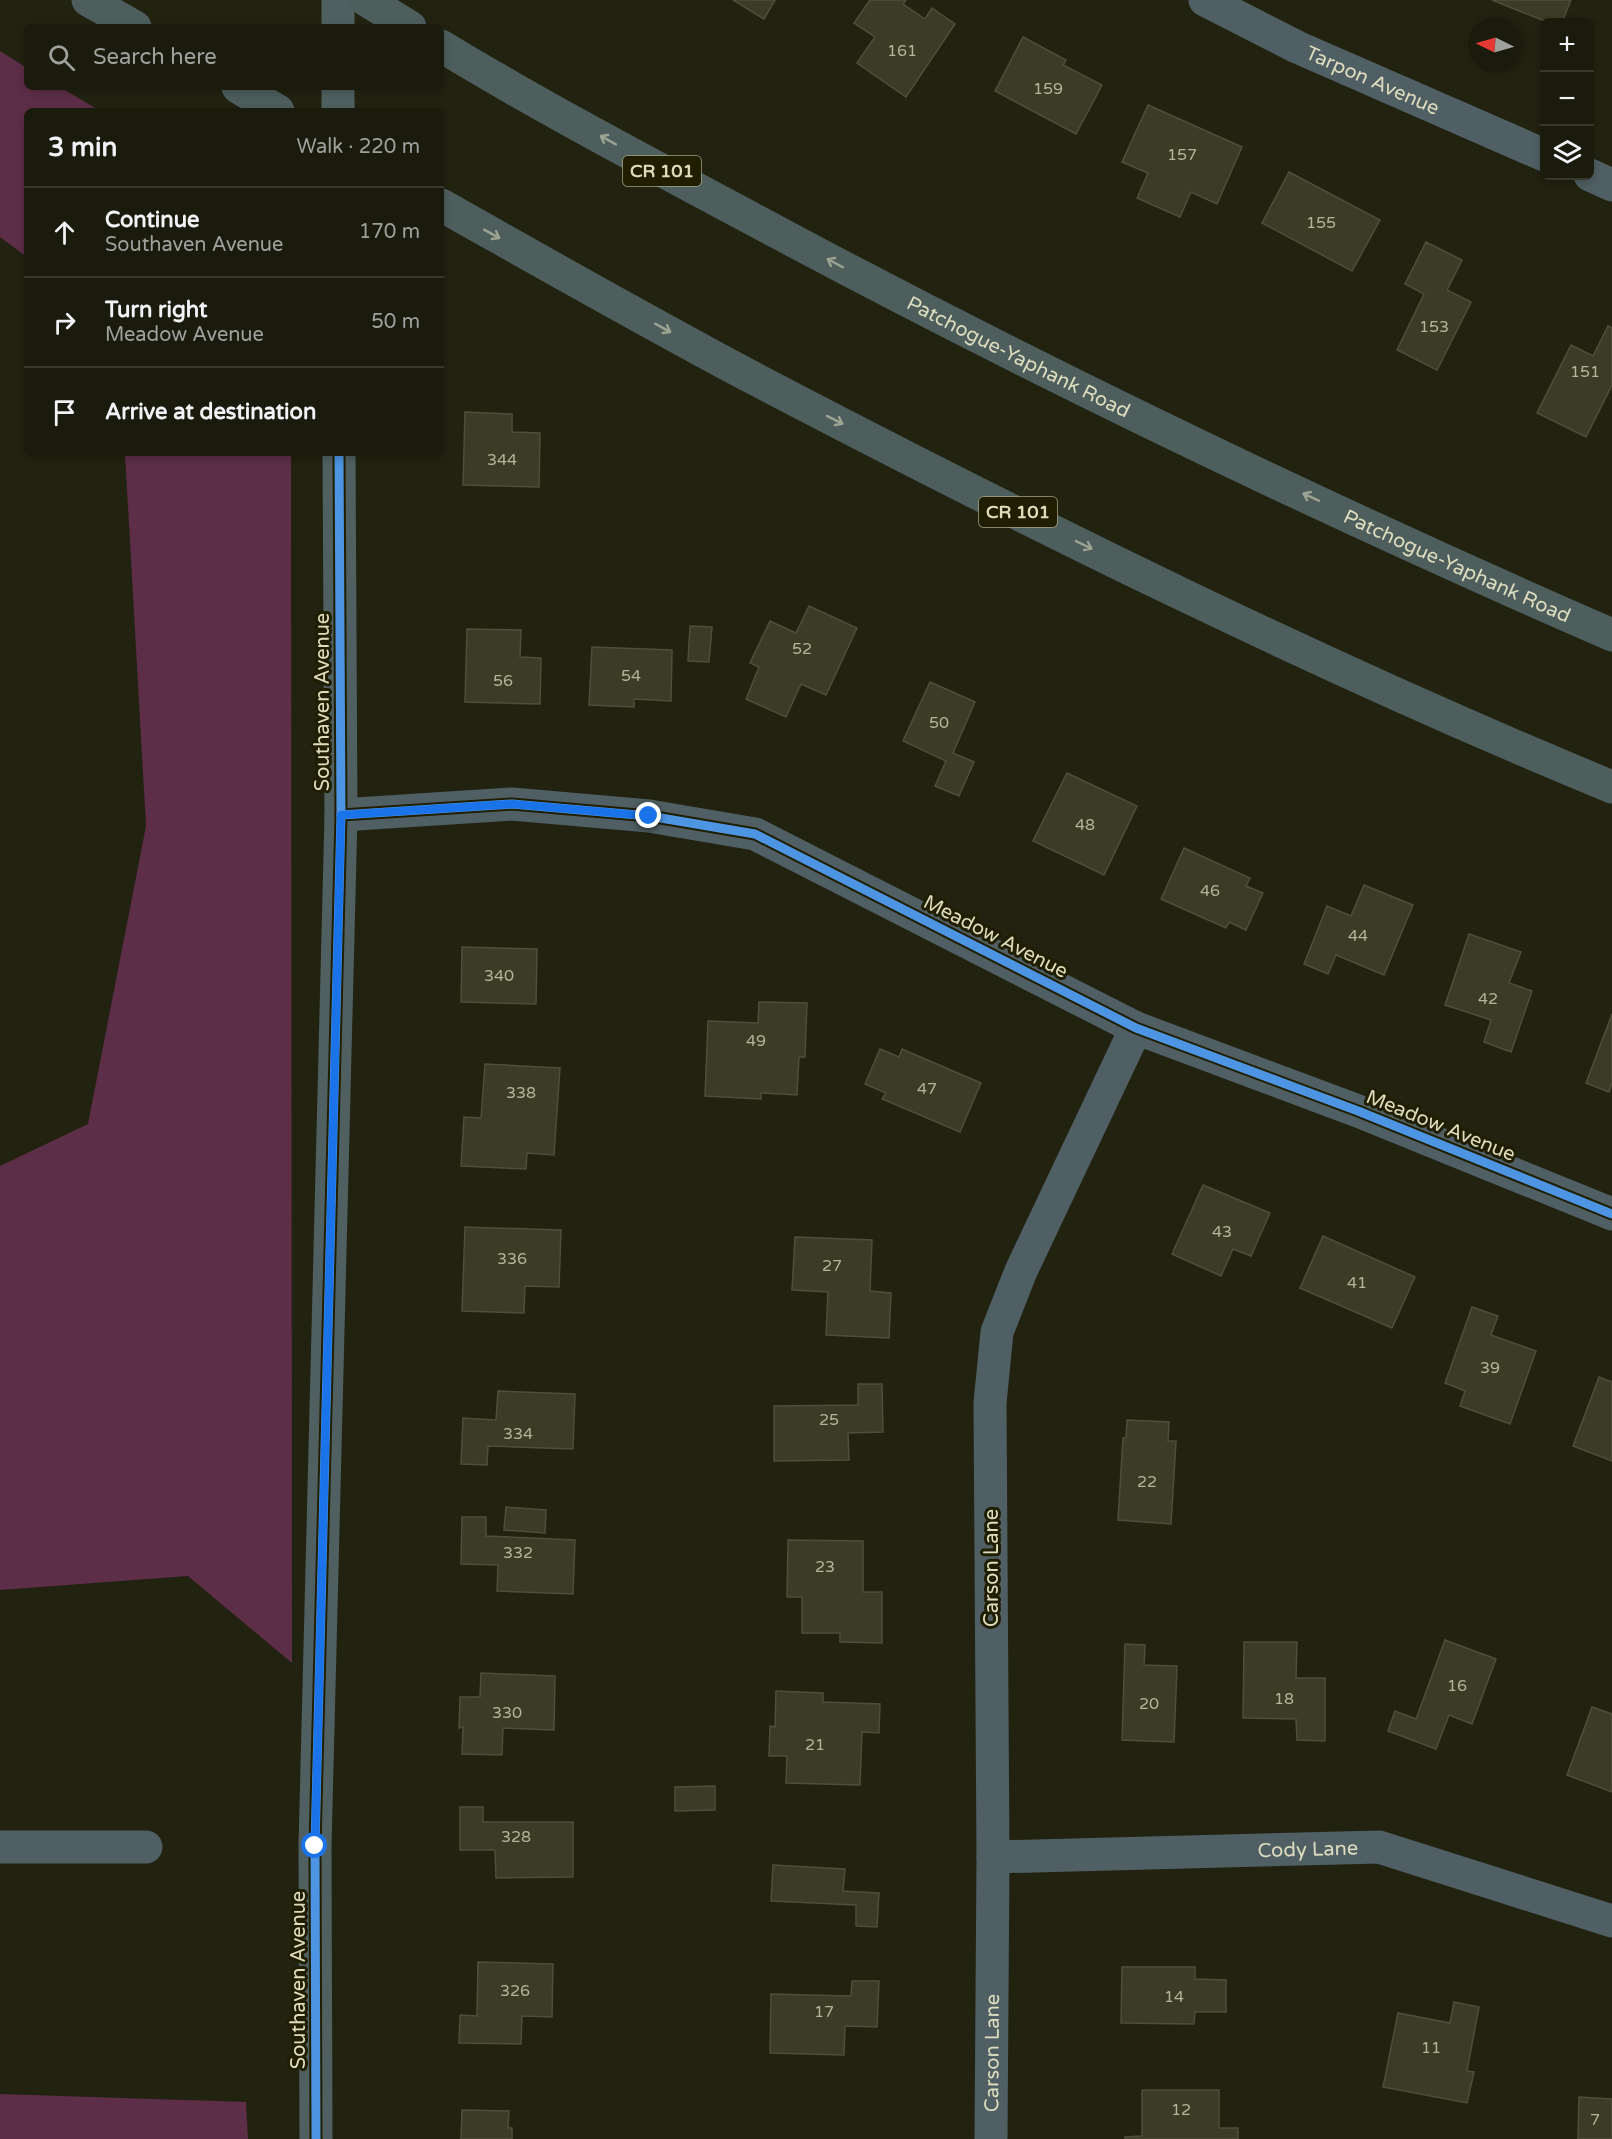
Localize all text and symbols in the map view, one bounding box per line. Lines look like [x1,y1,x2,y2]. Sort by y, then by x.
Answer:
north arrow [1468,18,1522,72]
map controls [1540,18,1594,180]
button: + [1540,18,1594,72]
search box [24,24,444,90]
icon: search [45,41,78,74]
house number: 161 [887,41,917,61]
street label: Tarpon Avenue [1302,41,1443,121]
text: Search here [93,44,217,70]
button: − [1540,72,1594,126]
house number: 159 [1033,79,1063,99]
button: layers [1540,126,1594,180]
text: 3 min [48,132,117,163]
one-way arrow [600,134,617,146]
text: Walk · 220 m [297,135,420,159]
house number: 157 [1167,145,1197,165]
road number: CR 101 [623,156,701,186]
text: Continue [105,207,200,233]
house number: 155 [1306,213,1336,233]
icon: ahead [48,216,81,249]
text: 170 m [359,220,420,244]
one-way arrow [483,228,500,240]
text: Southaven Avenue [105,233,283,257]
one-way arrow [827,257,844,269]
street label: Patchogue-Yaphank Road [903,291,1134,424]
text: Turn right [105,297,207,323]
icon: right [48,306,81,339]
text: 50 m [371,310,420,334]
house number: 153 [1419,317,1449,337]
text: Meadow Avenue [105,323,264,347]
one-way arrow [653,323,671,334]
house number: 151 [1570,362,1600,382]
icon: arrive [48,396,81,429]
text: Arrive at destination [105,399,316,425]
one-way arrow [825,414,843,426]
house number: 344 [487,450,517,470]
one-way arrow [1302,491,1320,503]
road number: CR 101 [979,497,1057,527]
street label: Patchogue-Yaphank Road [1340,505,1574,628]
one-way arrow [1075,539,1093,551]
street label: Southaven Avenue [311,613,335,791]
house number: 52 [792,639,812,659]
house number: 54 [621,666,641,686]
house number: 56 [493,671,513,691]
house number: 50 [929,713,949,733]
route end [635,802,661,828]
house number: 48 [1075,815,1095,835]
house number: 46 [1200,881,1220,901]
street label: Meadow Avenue [919,890,1072,984]
house number: 44 [1348,926,1368,946]
house number: 340 [484,966,514,986]
house number: 42 [1478,989,1498,1009]
house number: 49 [746,1031,766,1051]
house number: 47 [917,1079,937,1099]
house number: 338 [506,1083,536,1103]
street label: Meadow Avenue [1362,1085,1519,1167]
house number: 43 [1212,1222,1232,1242]
house number: 336 [497,1249,527,1269]
house number: 27 [822,1256,842,1276]
house number: 41 [1347,1273,1367,1293]
house number: 39 [1480,1358,1500,1378]
house number: 25 [819,1410,839,1430]
house number: 334 [503,1424,533,1444]
house number: 22 [1137,1472,1157,1492]
street label: Carson Lane [980,1509,1004,1627]
house number: 332 [503,1543,533,1563]
house number: 23 [815,1557,835,1577]
house number: 16 [1447,1676,1467,1696]
house number: 18 [1274,1689,1294,1709]
house number: 20 [1139,1694,1159,1714]
house number: 330 [492,1703,522,1723]
house number: 21 [805,1735,825,1755]
house number: 328 [501,1827,531,1847]
route start [301,1832,327,1858]
street label: Cody Lane [1257,1837,1359,1863]
street label: Southaven Avenue [287,1891,311,2069]
house number: 326 [500,1981,530,2001]
house number: 14 [1164,1987,1184,2007]
street label: Carson Lane [980,1994,1005,2112]
house number: 17 [814,2002,834,2022]
house number: 11 [1421,2038,1441,2058]
house number: 12 [1171,2100,1191,2120]
house number: 7 [1590,2110,1600,2130]

